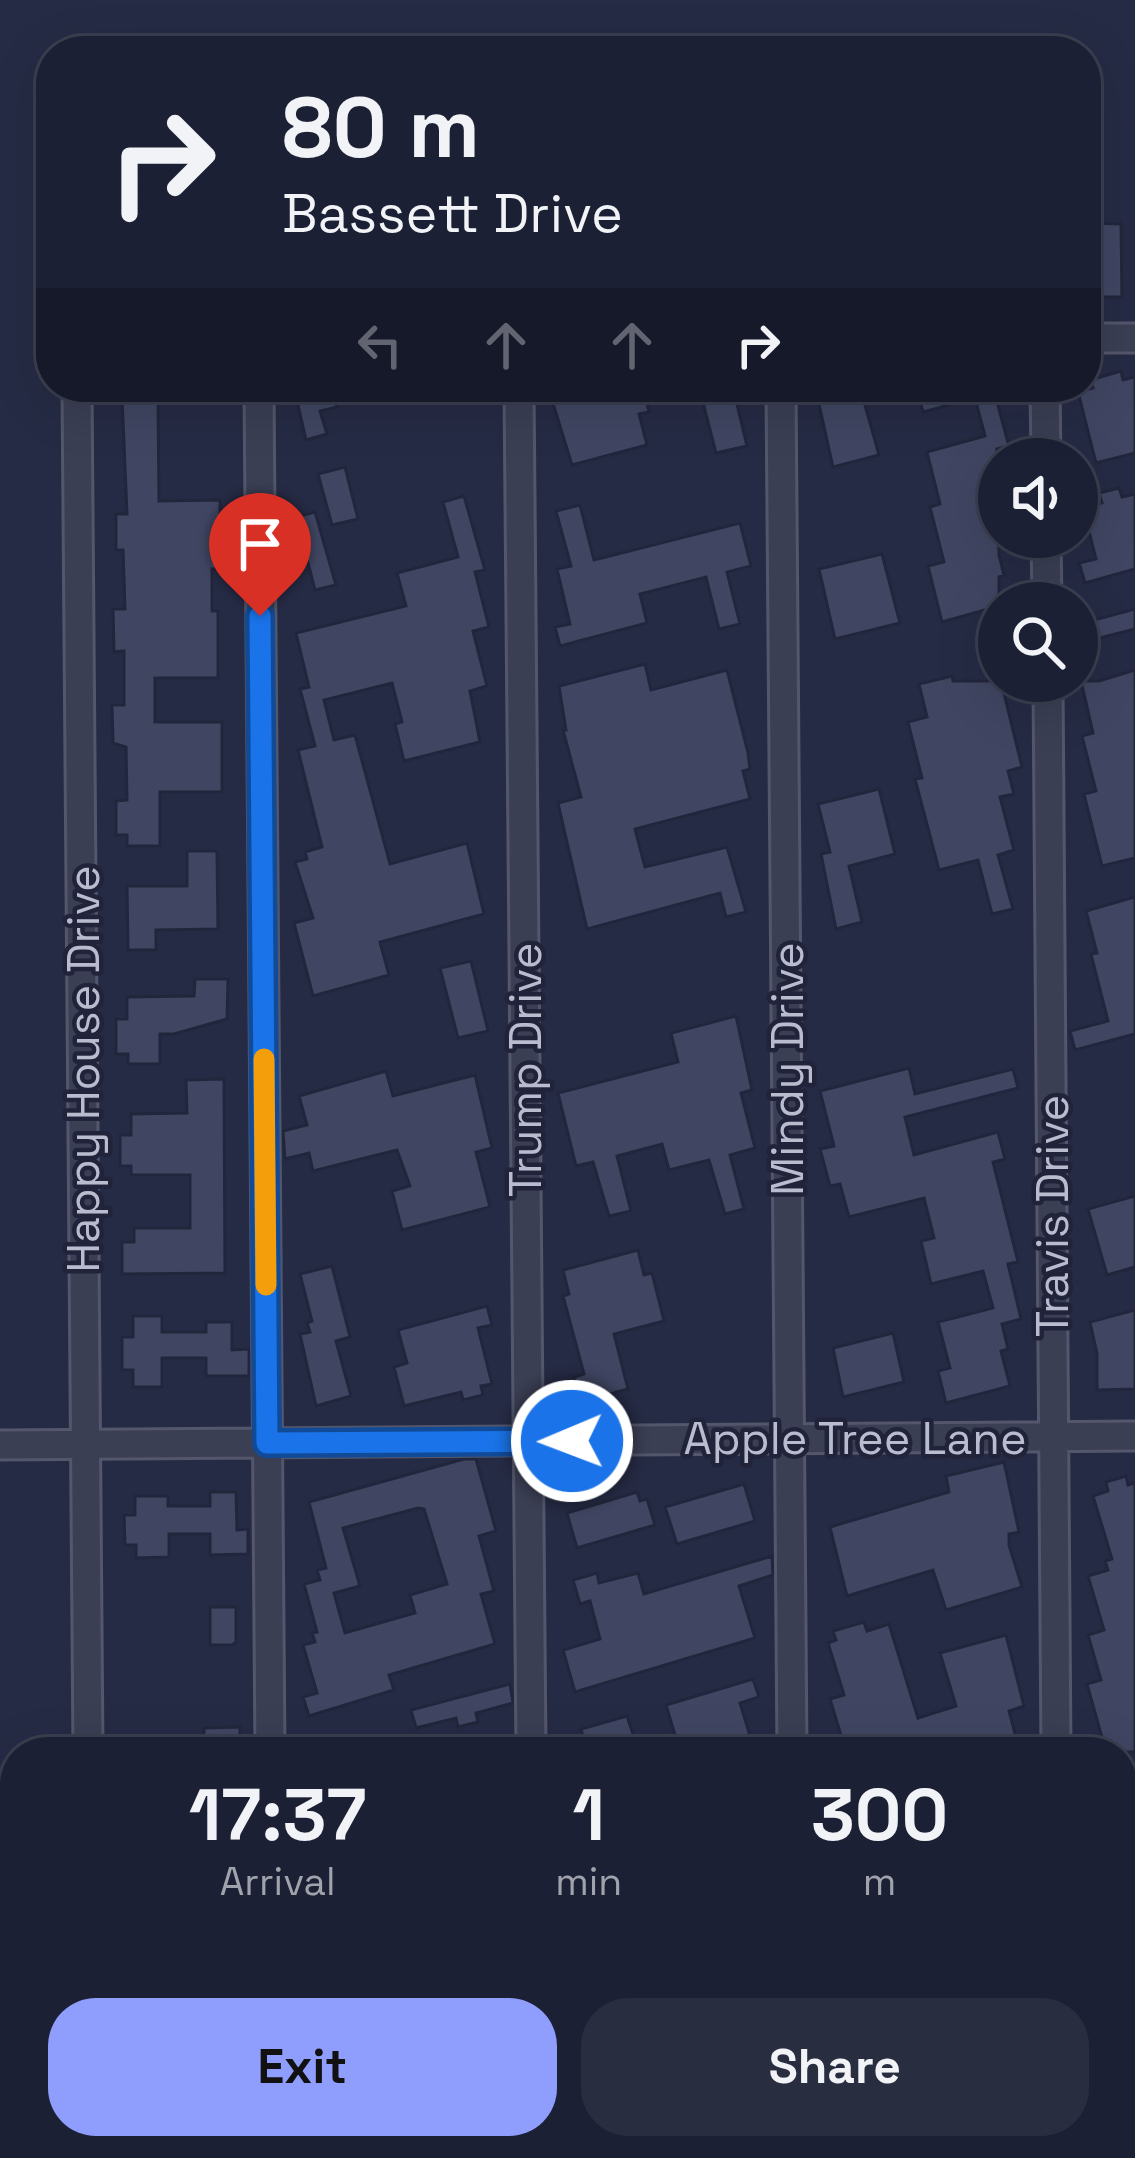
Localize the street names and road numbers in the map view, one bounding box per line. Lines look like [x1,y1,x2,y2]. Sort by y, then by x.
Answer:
street label: Happy House Drive [55,865,112,1273]
street label: Mindy Drive [759,942,816,1196]
street label: Trump Drive [497,943,554,1197]
street label: Travis Drive [1024,1095,1081,1337]
street label: Apple Tree Lane [683,1410,1027,1467]

